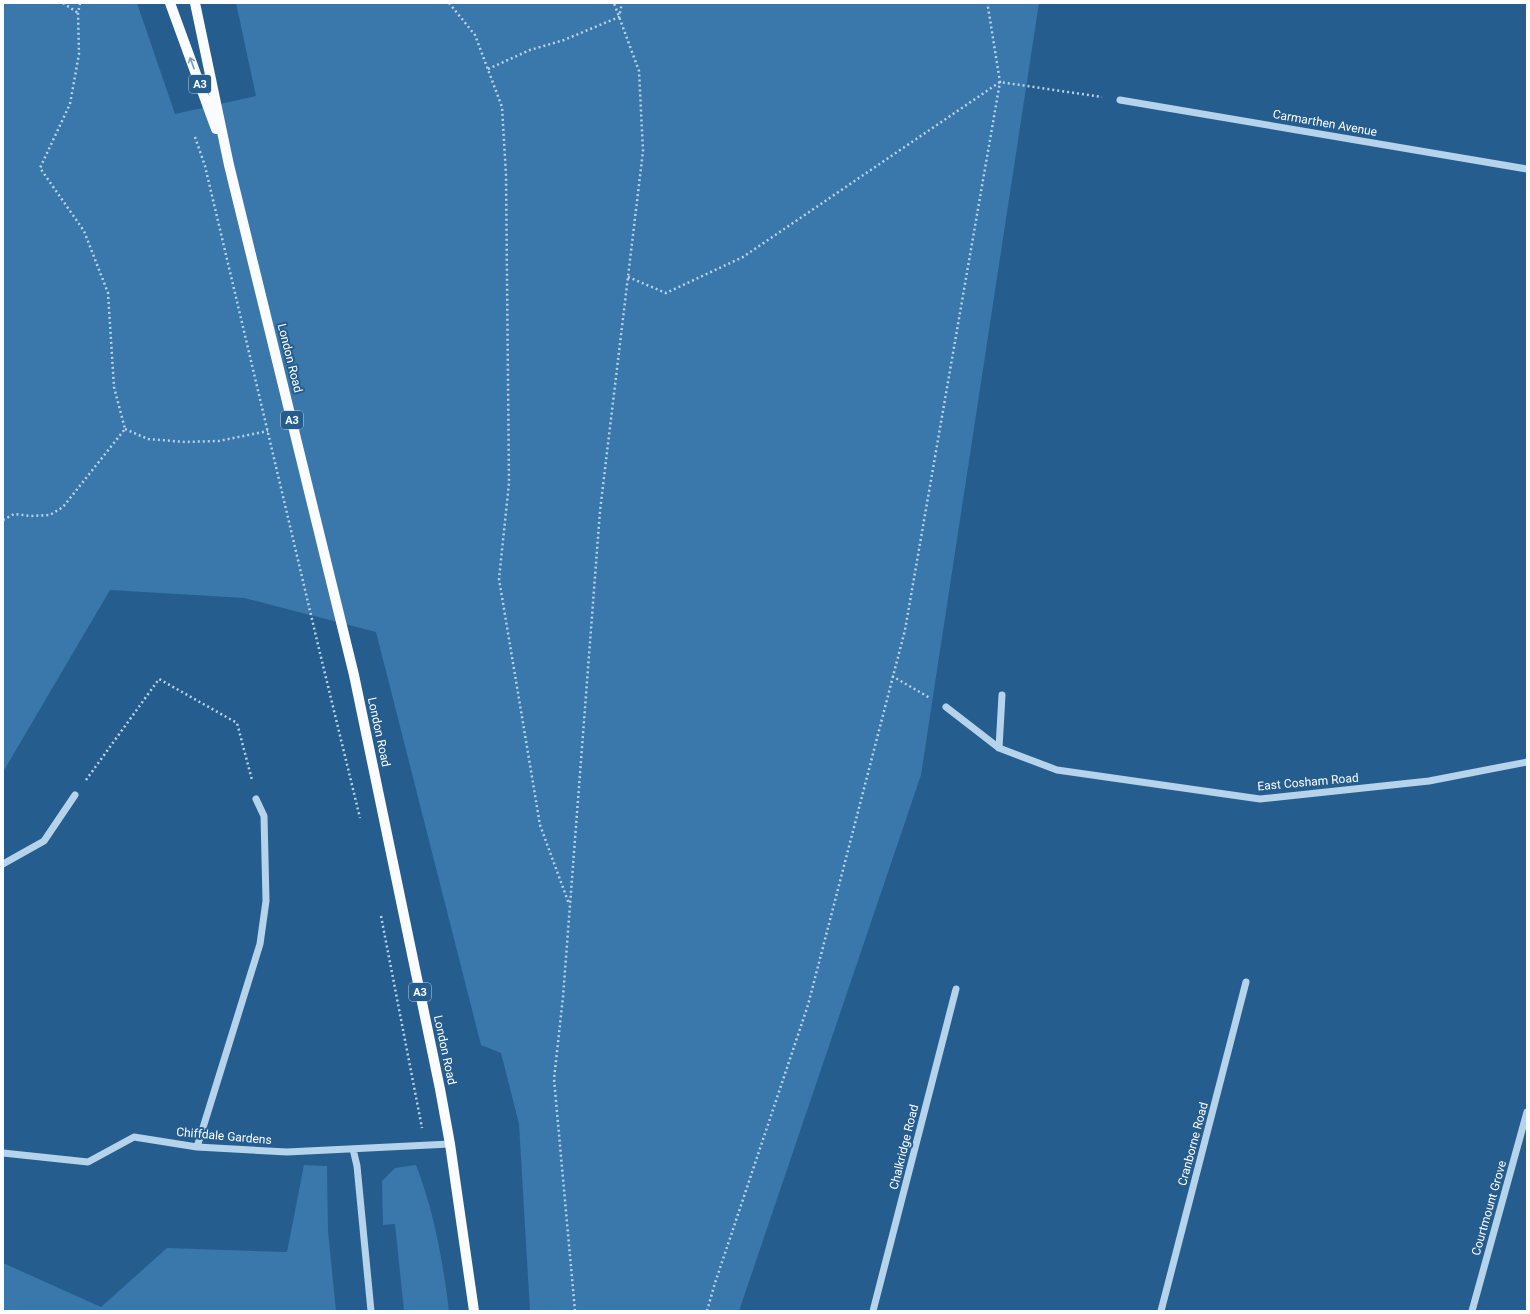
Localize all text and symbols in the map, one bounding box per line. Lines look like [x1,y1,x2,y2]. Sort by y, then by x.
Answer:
one-way arrow [188,56,195,69]
road number: A3 [189,75,211,93]
street label: Carmarthen Avenue [1272,107,1378,139]
street label: London Road [275,322,305,394]
road number: A3 [281,411,303,429]
street label: London Road [365,696,393,768]
street label: East Cosham Road [1257,771,1359,793]
road number: A3 [409,983,431,1001]
street label: London Road [431,1014,459,1086]
street label: Cranborne Road [1175,1101,1211,1187]
street label: Chalkridge Road [887,1103,921,1191]
street label: Chiffdale Gardens [176,1125,272,1147]
street label: Courtmount Grove [1469,1159,1509,1257]

